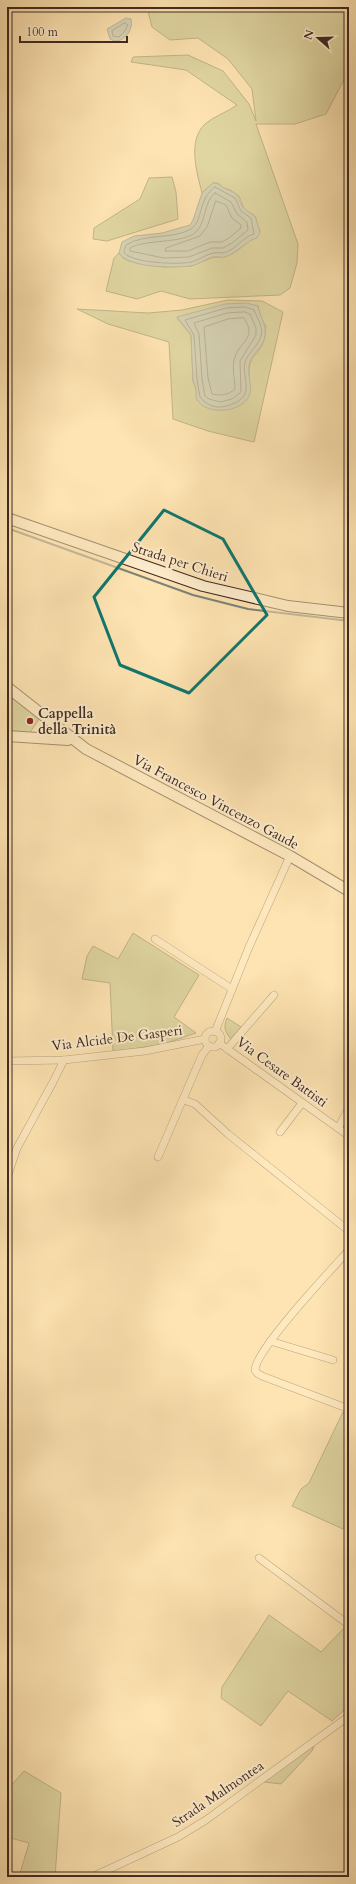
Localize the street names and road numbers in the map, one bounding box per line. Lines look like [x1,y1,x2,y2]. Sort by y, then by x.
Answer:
street label: Strada per Chieri [129,537,231,587]
street label: Via Francesco Vincenzo Gaude [130,750,302,854]
street label: Via Alcide De Gasperi [51,1021,184,1055]
street label: Via Cesare Battisti [233,1032,331,1112]
street label: Strada Malmontea [168,1756,268,1832]

